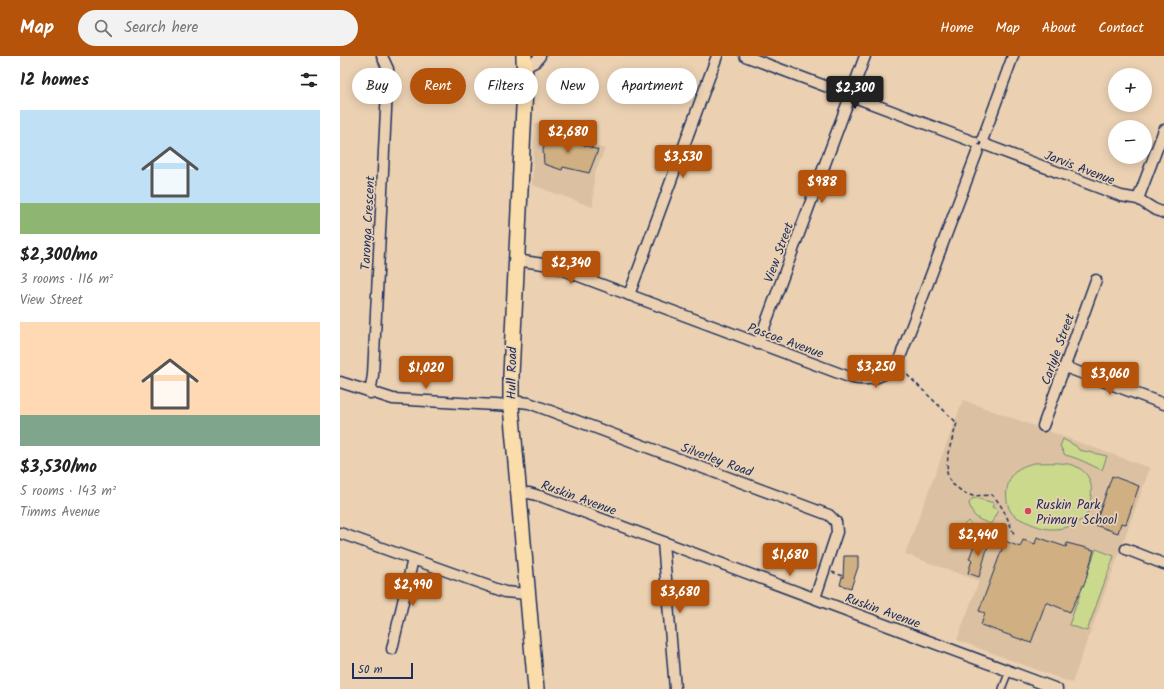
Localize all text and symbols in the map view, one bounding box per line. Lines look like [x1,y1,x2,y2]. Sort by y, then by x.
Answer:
search box [78,10,358,46]
text: Map [20,13,54,43]
text: Search here [124,16,198,40]
icon: search [92,17,114,39]
text: Home [940,17,974,39]
text: Map [996,17,1020,39]
text: About [1042,17,1076,39]
text: Contact [1098,17,1144,39]
text: 12 homes [20,67,89,94]
chip: Buy [352,68,402,104]
chip: Rent [410,68,466,104]
chip: Filters [474,68,538,104]
chip: New [546,68,599,104]
chip: Apartment [607,68,697,104]
map controls [1108,68,1152,164]
button: + [1108,68,1152,112]
icon: filters [298,69,320,91]
pin: $2,300 [822,76,888,110]
text: $2,300 [835,78,875,99]
pin: $2,680 [535,120,601,154]
button: − [1108,120,1152,164]
text: $2,680 [548,122,588,143]
icon: home [134,136,206,208]
pin: $3,530 [650,145,716,179]
street label: Jarvis Avenue [1041,145,1118,192]
text: $3,530 [664,147,702,168]
pin: $988 [798,170,846,204]
text: $988 [807,172,837,193]
street label: Taronga Crescent [356,174,382,271]
street label: View Street [759,219,800,286]
text: $2,300/mo [20,242,98,269]
pin: $2,340 [538,251,604,285]
text: $2,340 [551,253,591,274]
text: 3 rooms · 116 m² [20,269,113,290]
text: View Street [20,290,83,311]
street label: Carlyle Street [1036,310,1081,388]
street label: Pascoe Avenue [744,318,827,365]
street label: Hull Road [502,346,523,400]
icon: home [134,348,206,420]
pin: $3,250 [843,355,909,389]
pin: $1,020 [393,356,459,390]
text: $3,250 [856,357,896,378]
text: $1,020 [408,358,444,379]
pin: $3,060 [1077,362,1143,396]
text: $3,060 [1091,364,1129,385]
street label: Silverley Road [678,438,756,483]
text: $3,530/mo [20,454,97,481]
street label: Ruskin Avenue [538,475,619,522]
text: 5 rooms · 143 m² [20,481,116,502]
place label: Ruskin Park Primary School [1036,495,1117,531]
text: Timms Avenue [20,502,100,523]
marker: Ruskin Park Primary School [1023,506,1033,516]
pin: $2,440 [945,523,1011,557]
text: $2,440 [958,525,998,546]
pin: $1,680 [757,543,823,577]
text: $1,680 [772,545,808,566]
pin: $2,990 [380,573,446,607]
text: $2,990 [394,575,432,596]
pin: $3,680 [647,580,713,614]
text: $3,680 [660,582,700,603]
street label: Ruskin Avenue [842,588,923,635]
scale bar [352,661,413,680]
text: 50 m [358,661,383,679]

